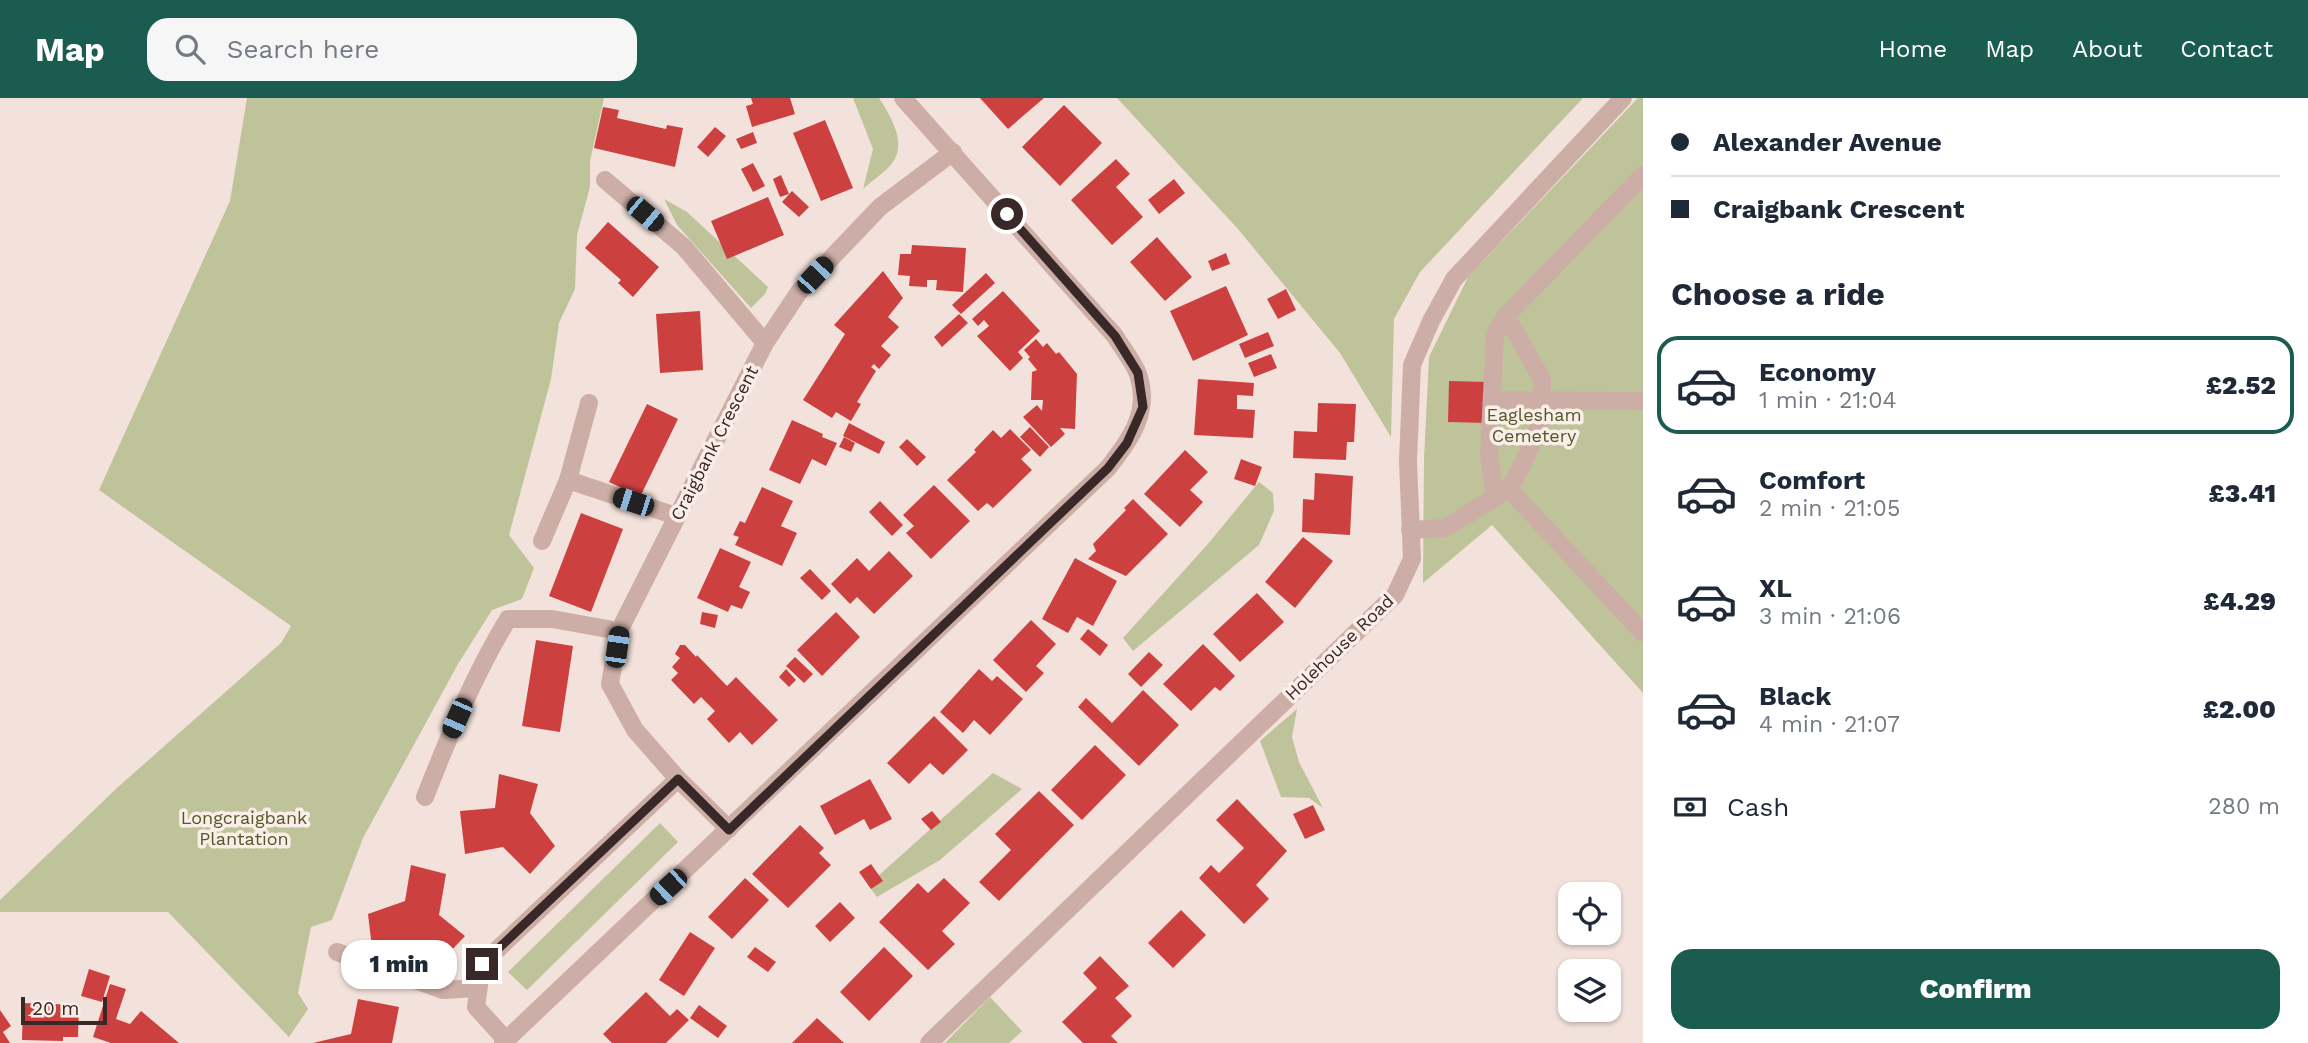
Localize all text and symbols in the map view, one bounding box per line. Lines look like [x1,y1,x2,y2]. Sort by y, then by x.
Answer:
search box [147,18,637,81]
text: Map [35,30,105,69]
icon: search [171,30,209,68]
text: Search here [227,34,379,64]
text: Home [1879,35,1947,63]
text: Map [1985,35,2034,63]
text: About [2072,35,2142,63]
text: Contact [2180,35,2273,63]
text: Alexander Avenue [1713,127,1942,157]
car [623,192,668,236]
text: Craigbank Crescent [1713,194,1964,224]
route start [991,198,1023,230]
car [793,252,838,298]
text: Choose a ride [1671,275,1885,313]
icon: car [1675,354,1738,417]
text: Economy [1759,357,1876,387]
street label: Craigbank Crescent [666,362,762,524]
text: £2.52 [2206,370,2276,400]
text: 1 min · 21:04 [1759,387,1897,414]
park label: Eaglesham Cemetery [1486,404,1582,446]
icon: car [1675,462,1738,525]
text: Comfort [1759,465,1865,495]
text: £3.41 [2209,478,2276,508]
car [610,486,657,518]
text: 2 min · 21:05 [1759,495,1900,522]
icon: car [1675,570,1738,633]
text: XL [1759,573,1792,603]
text: £4.29 [2203,586,2276,616]
street label: Holehouse Road [1280,590,1398,704]
text: 3 min · 21:06 [1759,603,1901,630]
car [604,625,631,669]
icon: car [1675,678,1738,741]
text: Black [1759,681,1831,711]
text: £2.00 [2203,694,2276,724]
car [439,695,476,741]
text: 4 min · 21:07 [1759,711,1900,738]
icon: cash [1671,788,1709,826]
text: Cash [1727,792,1789,822]
text: 280 m [2208,793,2280,820]
park label: Longcraigbank Plantation [181,807,307,849]
car [646,865,691,909]
map controls [1558,882,1621,1022]
button: locate [1558,882,1621,945]
callout: 1 min [342,940,458,988]
route end [466,948,498,980]
button: Confirm [1671,949,2280,1029]
text: 1 min [369,951,429,978]
button: layers [1558,959,1621,1022]
scale bar [21,994,107,1026]
text: 20 m [32,997,79,1020]

